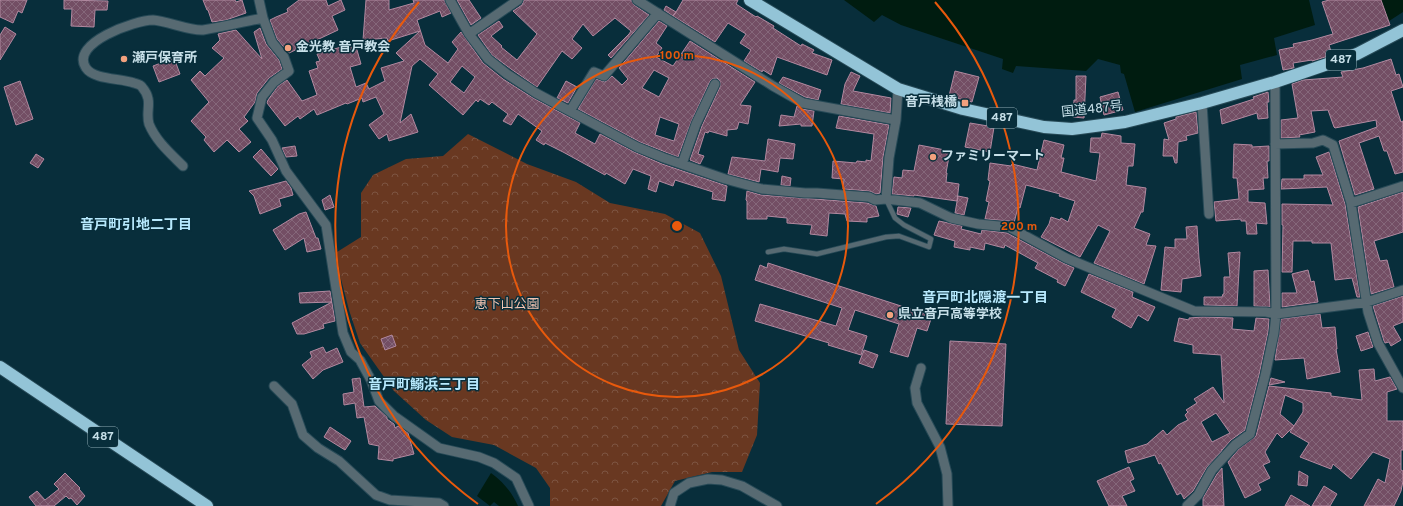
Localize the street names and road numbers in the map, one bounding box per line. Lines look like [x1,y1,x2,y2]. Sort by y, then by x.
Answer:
road number: 487 [1326,50,1356,70]
street label: 国道487号 [1060,99,1124,121]
road number: 487 [987,108,1017,128]
road number: 487 [88,427,118,447]

